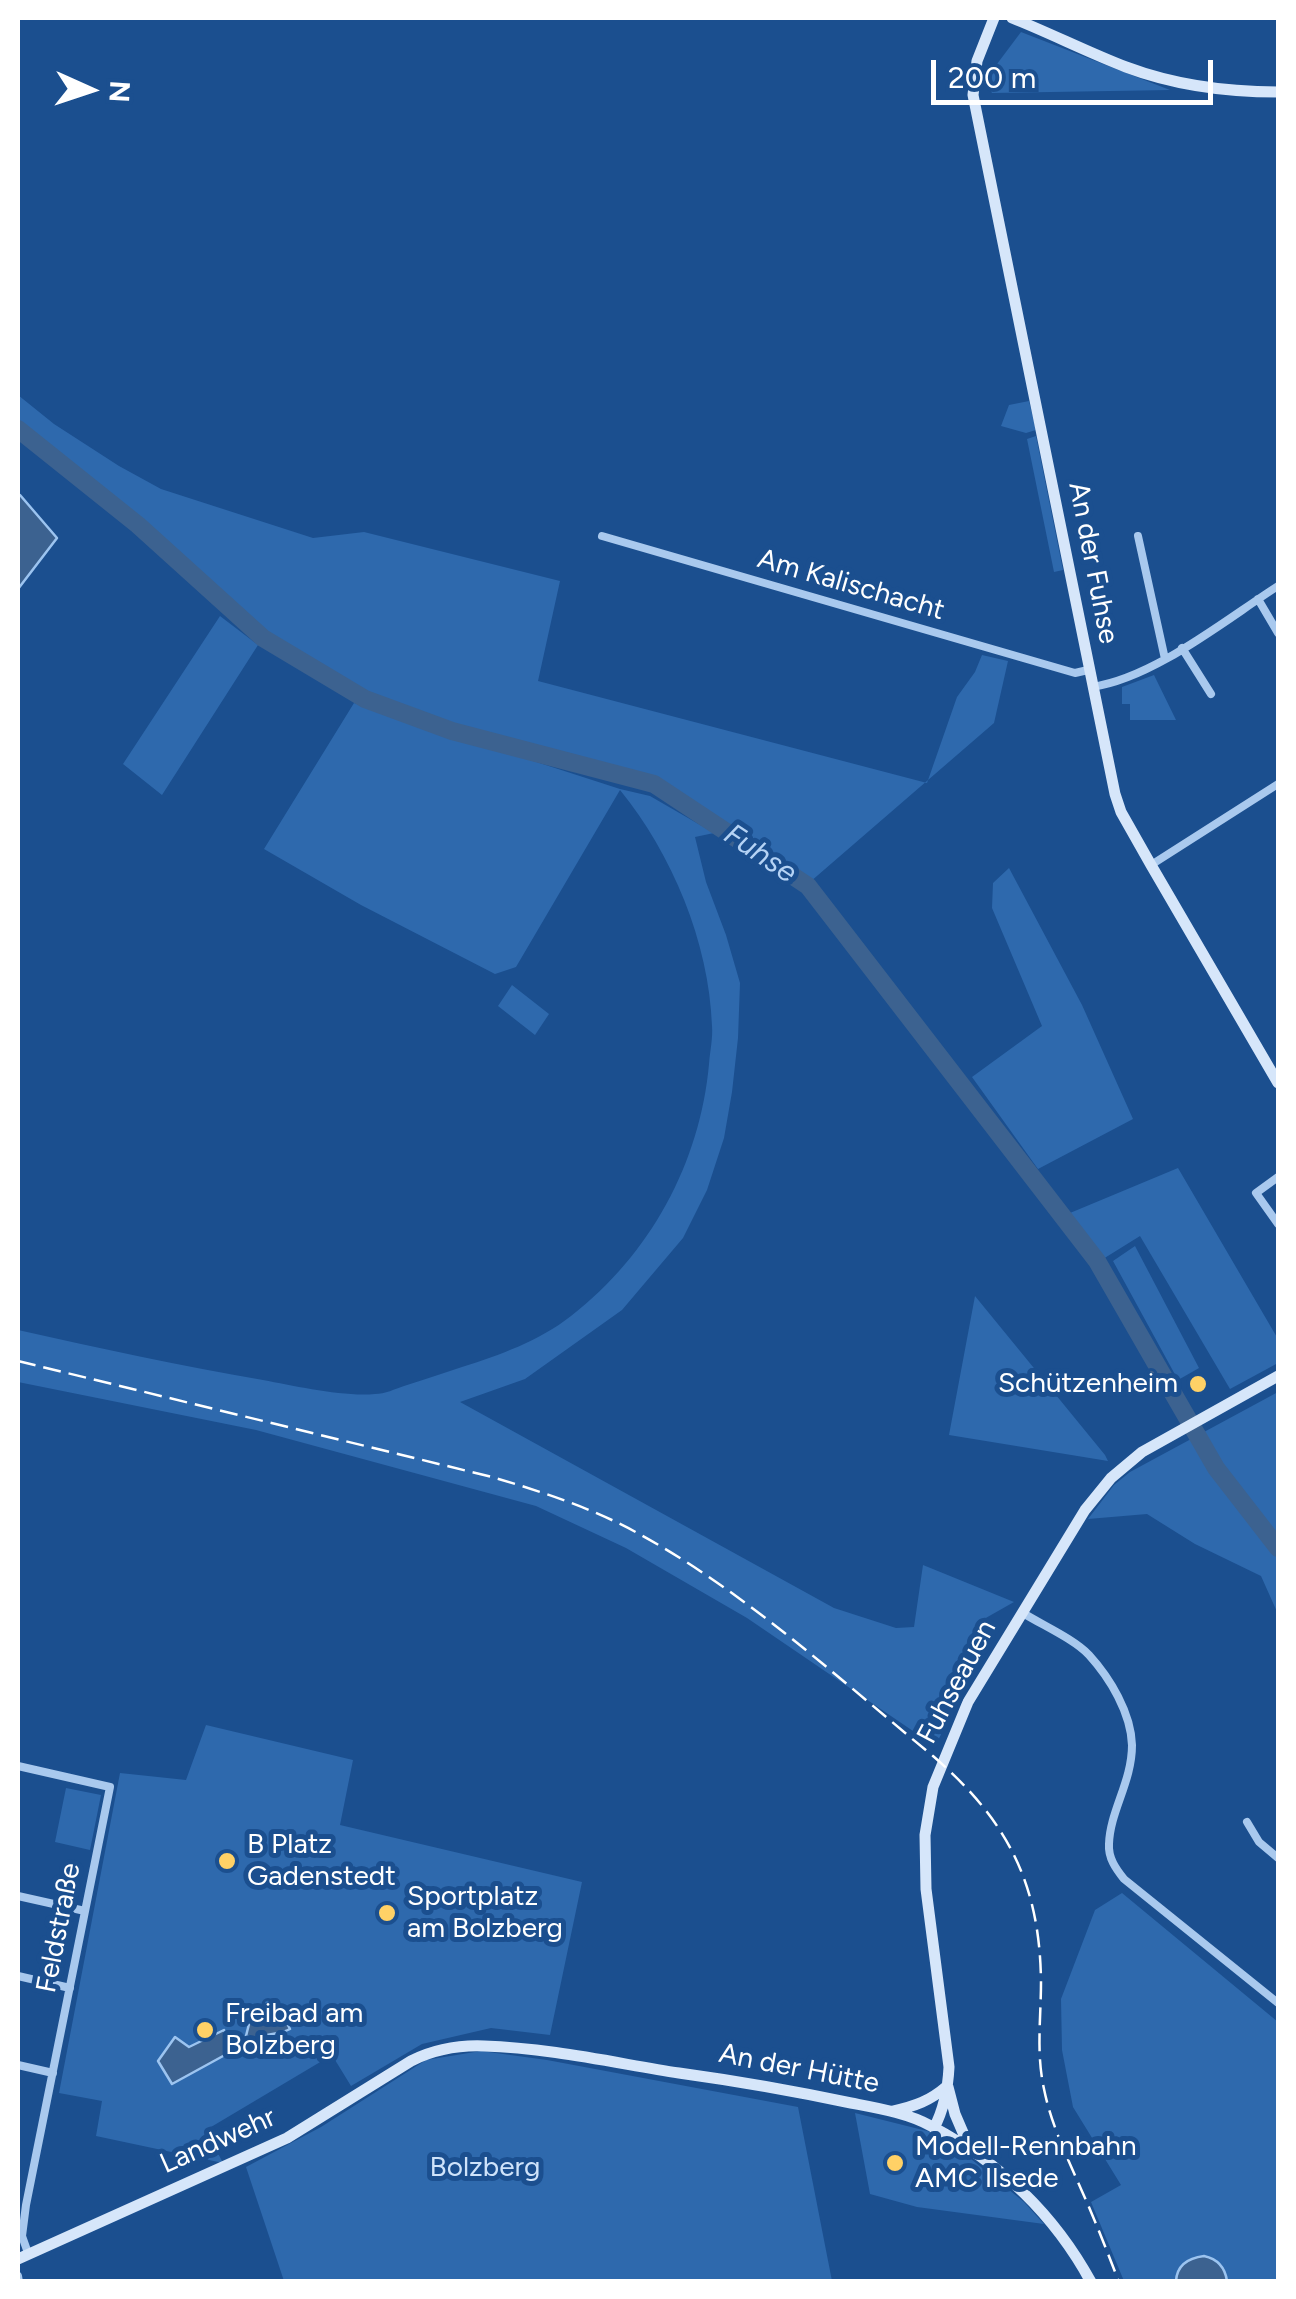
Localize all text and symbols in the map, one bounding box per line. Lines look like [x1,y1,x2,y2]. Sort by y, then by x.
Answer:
north arrow [40,40,140,140]
scale bar [936,40,1218,102]
text: 200 m [948,59,1036,96]
text: N [102,80,138,103]
street label: An der Fuhse [1061,479,1125,647]
street label: Am Kalischacht [754,542,948,628]
water label: Fuhse [717,817,803,891]
place label: Schützenheim [998,1367,1178,1401]
marker: Schützenheim [1187,1373,1209,1395]
street label: Fuhseauen [910,1614,1004,1750]
place label: B Platz Gadenstedt [247,1828,396,1894]
marker: B Platz Gadenstedt [216,1850,238,1872]
street label: Feldstraße [30,1860,88,1996]
place label: Sportplatz am Bolzberg [407,1880,563,1946]
marker: Sportplatz am Bolzberg [376,1902,398,1924]
place label: Freibad am Bolzberg [225,1997,363,2063]
marker: Freibad am Bolzberg [194,2019,216,2041]
street label: An der Hütte [716,2037,882,2101]
street label: Landwehr [155,2101,281,2181]
place label: Modell-Rennbahn AMC Ilsede [915,2130,1137,2196]
park label: Bolzberg [430,2151,540,2185]
marker: Modell-Rennbahn AMC Ilsede [884,2152,906,2174]

